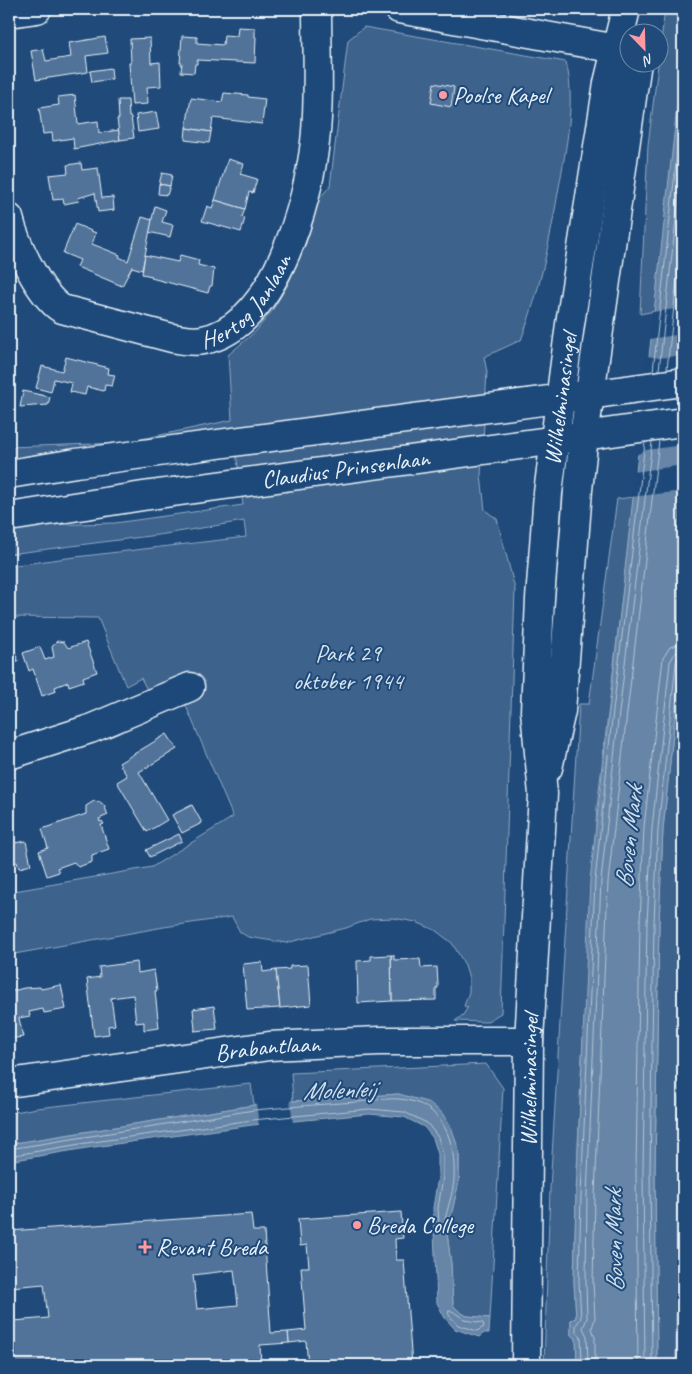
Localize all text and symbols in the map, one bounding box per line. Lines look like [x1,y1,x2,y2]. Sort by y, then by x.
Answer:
north arrow [620,22,670,72]
text: N [639,50,656,70]
place label: Poolse Kapel [453,80,553,110]
marker: Poolse Kapel [437,89,449,101]
street label: Hertog Janlaan [197,248,299,355]
street label: Wilhelminasingel [537,327,584,467]
street label: Claudius Prinsenlaan [260,442,432,495]
park label: Park 29 oktober 1944 [293,638,405,696]
water label: Boven Mark [608,780,651,890]
street label: Wilhelminasingel [513,1009,546,1146]
street label: Brabantlaan [213,1029,322,1069]
water label: Molenleij [302,1073,382,1107]
water label: Boven Mark [597,1185,631,1292]
place label: Breda College [367,1210,475,1240]
marker: Breda College [351,1219,363,1231]
place label: Revant Breda [156,1232,269,1262]
marker: Revant Breda [138,1240,152,1254]

